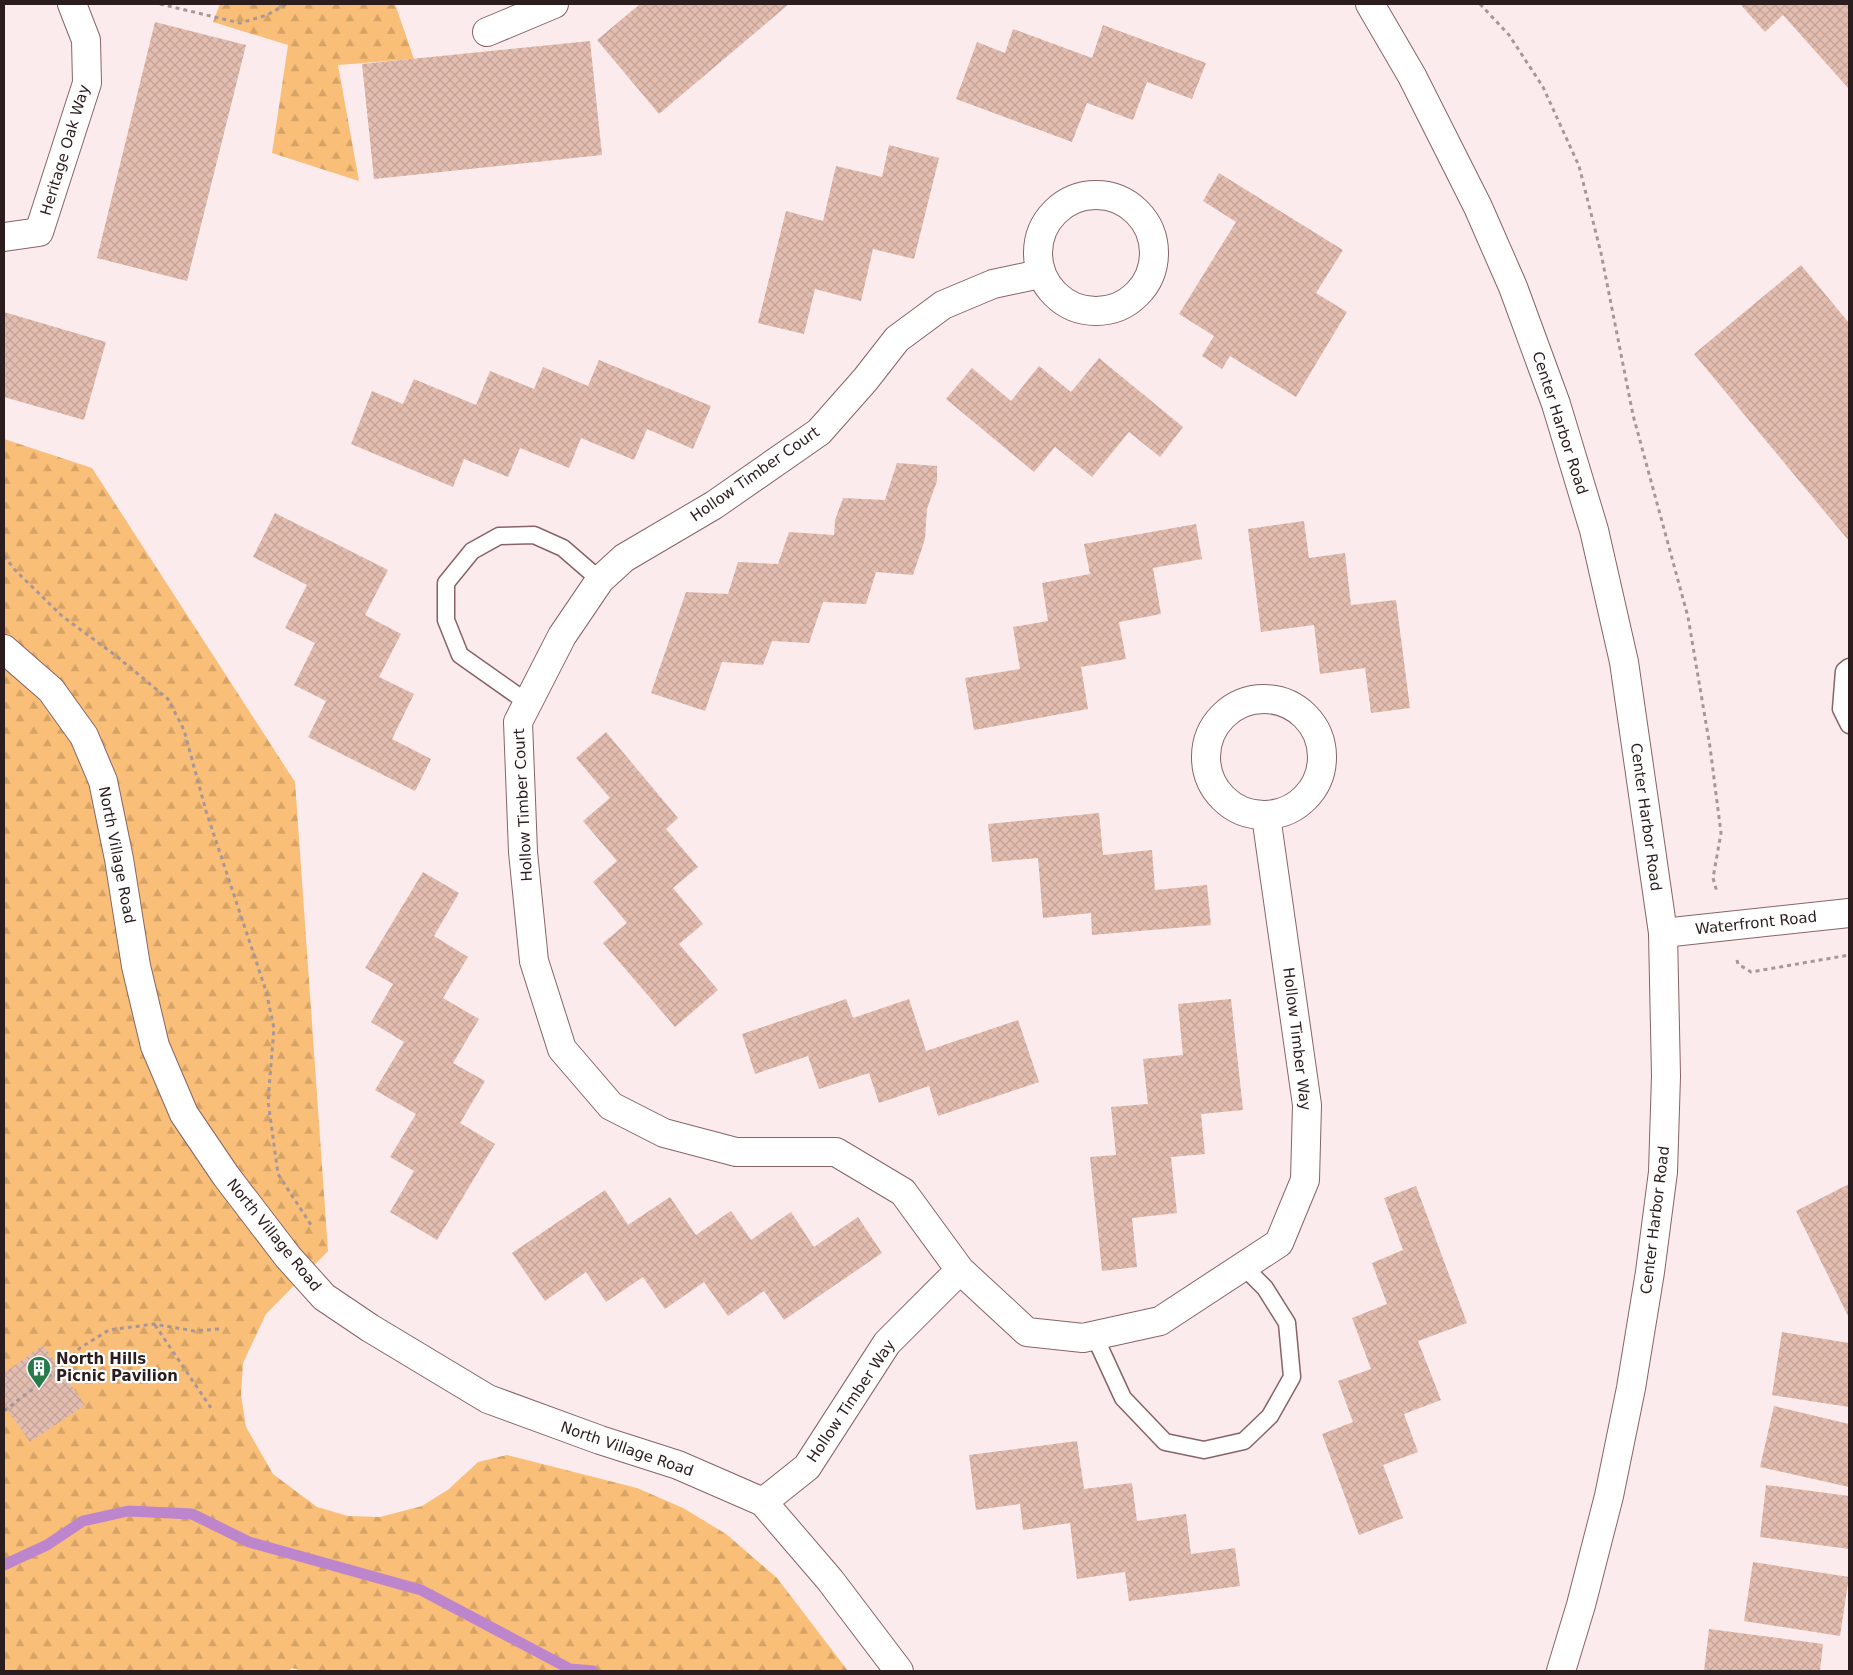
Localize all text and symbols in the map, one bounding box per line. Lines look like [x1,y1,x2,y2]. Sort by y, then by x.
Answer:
street label: Heritage Oak Way [37,82,93,218]
street label: Center Harbor Road [1528,349,1592,497]
street label: Hollow Timber Court [687,423,823,525]
street label: Hollow Timber Court [510,728,536,882]
street label: Center Harbor Road [1627,742,1665,892]
street label: North Village Road [95,785,139,925]
street label: Waterfront Road [1694,908,1818,938]
street label: Hollow Timber Way [1279,966,1315,1112]
street label: Center Harbor Road [1637,1145,1673,1295]
street label: North Village Road [223,1175,325,1295]
street label: Hollow Timber Way [803,1336,899,1466]
place label: North Hills Picnic Pavilion [56,1350,178,1385]
building icon: North Hills Picnic Pavilion [26,1355,52,1389]
street label: North Village Road [558,1418,696,1480]

